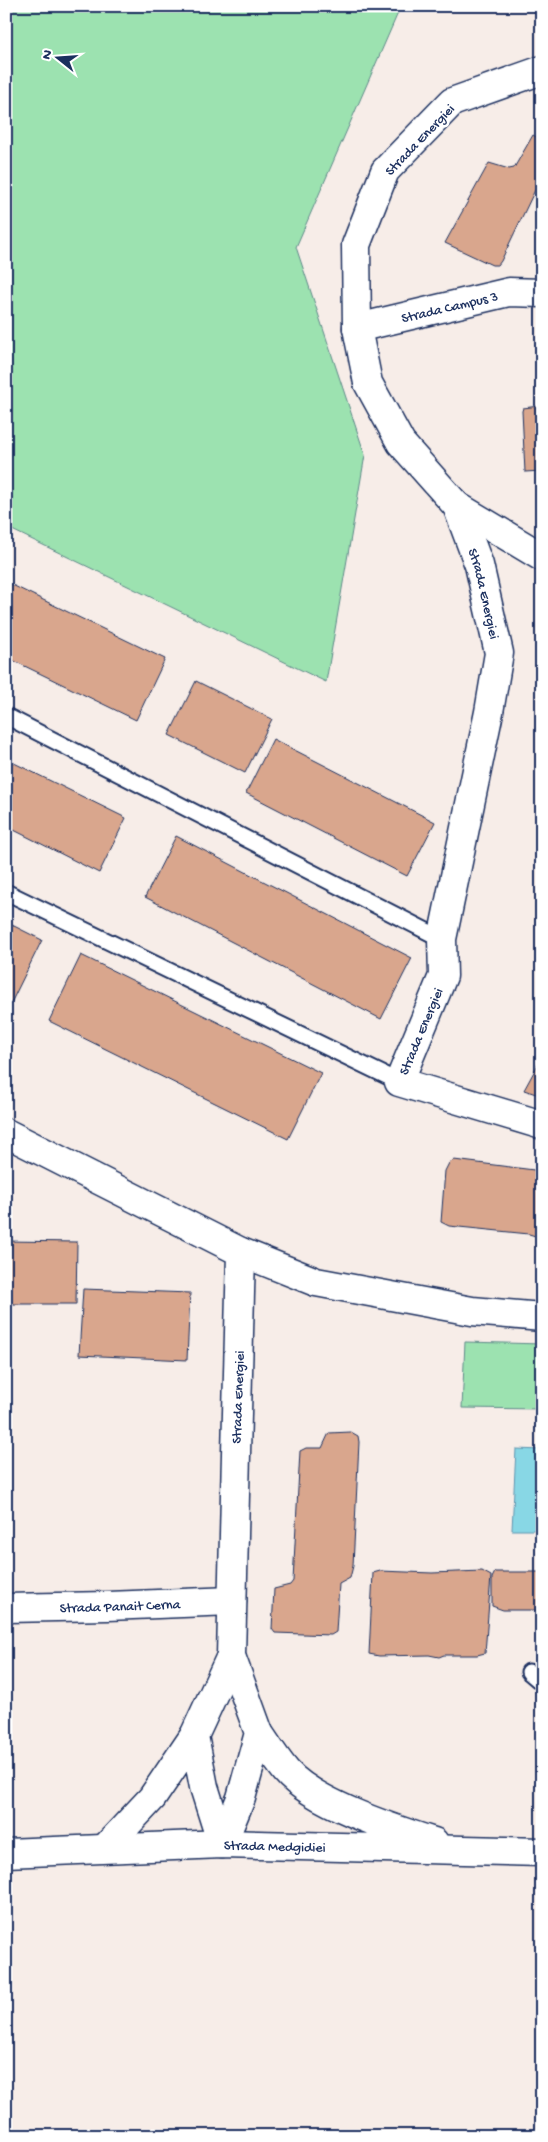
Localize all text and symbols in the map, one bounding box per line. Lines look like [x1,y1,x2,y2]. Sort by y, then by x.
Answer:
north arrow [32,32,82,82]
text: N [38,48,57,62]
street label: Strada Energiei [382,101,459,180]
street label: Strada Campus 3 [400,289,500,328]
street label: Strada Energiei [463,546,502,641]
street label: Strada Energiei [396,986,448,1078]
street label: Strada Energiei [229,1350,250,1444]
street label: Strada Panait Cerna [60,1597,182,1618]
street label: Strada Medgidiei [224,1838,326,1858]

